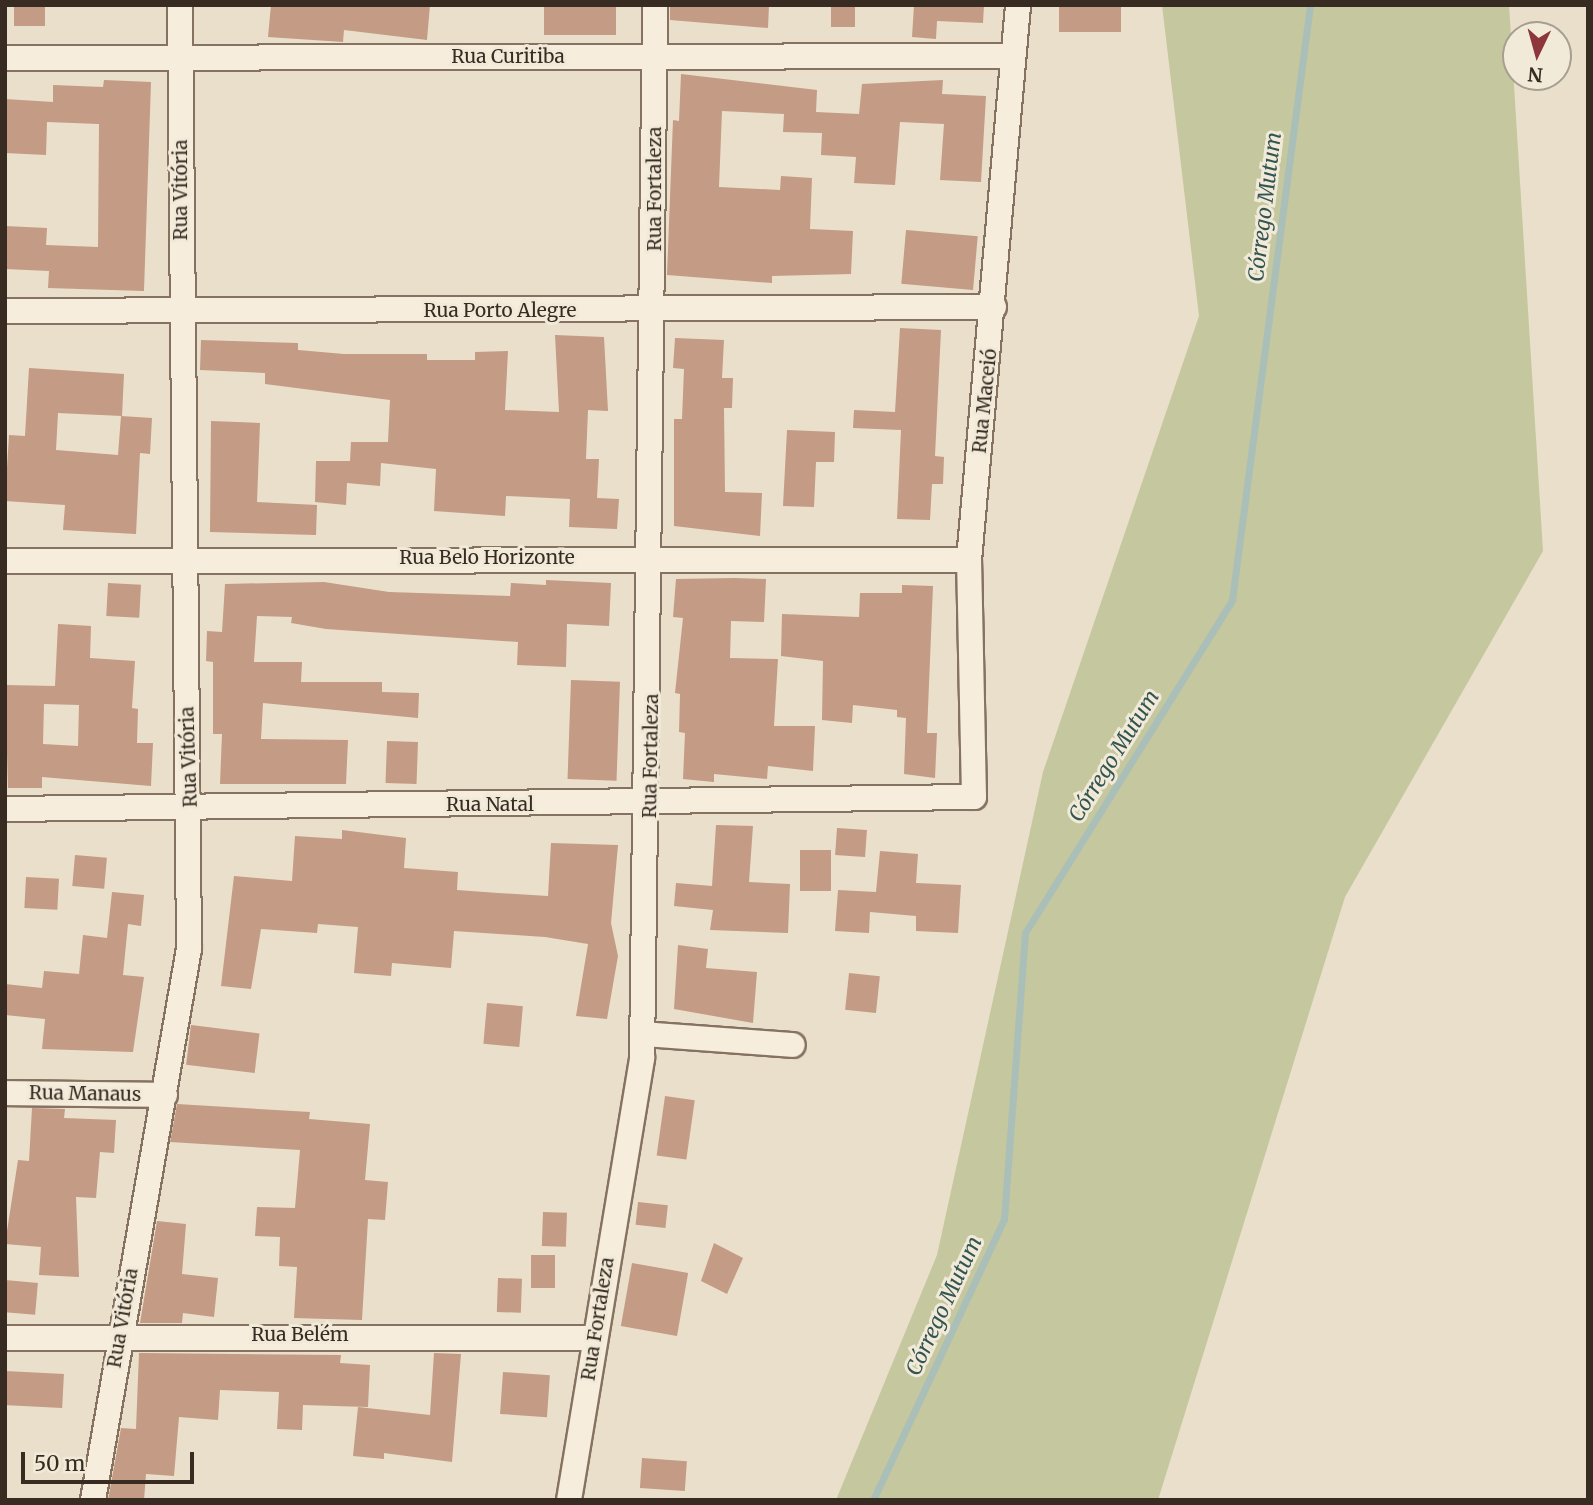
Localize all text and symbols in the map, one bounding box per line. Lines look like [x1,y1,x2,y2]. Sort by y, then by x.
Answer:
north arrow [1502,21,1572,91]
street label: Rua Curitiba [451,46,565,68]
text: N [1527,62,1544,88]
street label: Rua Fortaleza [644,127,666,251]
water label: Córrego Mutum [1243,131,1287,283]
street label: Rua Vitória [170,140,192,240]
street label: Rua Porto Alegre [424,300,576,322]
street label: Rua Maceió [968,348,1002,454]
street label: Rua Belo Horizonte [399,547,575,569]
water label: Córrego Mutum [1063,685,1165,827]
street label: Rua Fortaleza [639,693,663,819]
street label: Rua Vitória [176,706,202,808]
street label: Rua Natal [446,794,534,816]
street label: Rua Manaus [29,1082,141,1106]
water label: Córrego Mutum [901,1232,987,1380]
street label: Rua Fortaleza [577,1256,619,1382]
street label: Rua Vitória [103,1266,143,1370]
street label: Rua Belém [251,1324,349,1346]
scale bar [24,1438,198,1482]
text: 50 m [34,1450,85,1477]

